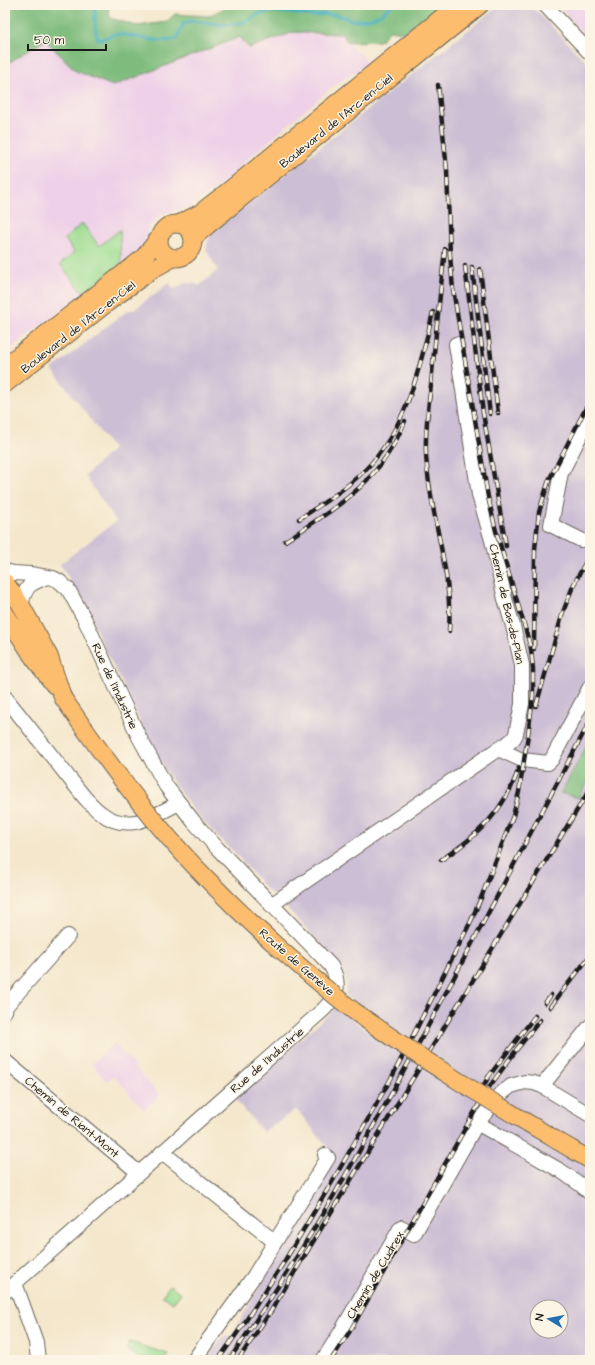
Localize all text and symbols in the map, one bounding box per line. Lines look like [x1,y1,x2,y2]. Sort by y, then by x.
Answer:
scale bar [28,26,106,52]
text: 50 m [34,32,65,49]
street label: Boulevard de l'Arc-en-Ciel [276,70,397,173]
street label: Boulevard de l'Arc-en-Ciel [17,277,139,378]
street label: Chemin de Bas-de-Plan [484,542,529,666]
street label: Rue de l'Industrie [87,640,142,732]
street label: Route de Genève [255,925,338,1000]
street label: Rue de l'Industrie [227,1023,308,1097]
street label: Chemin de Riant-Mont [21,1073,123,1162]
street label: Chemin de Cudrex [342,1228,409,1322]
north arrow [529,1299,569,1339]
text: N [532,1313,548,1322]

